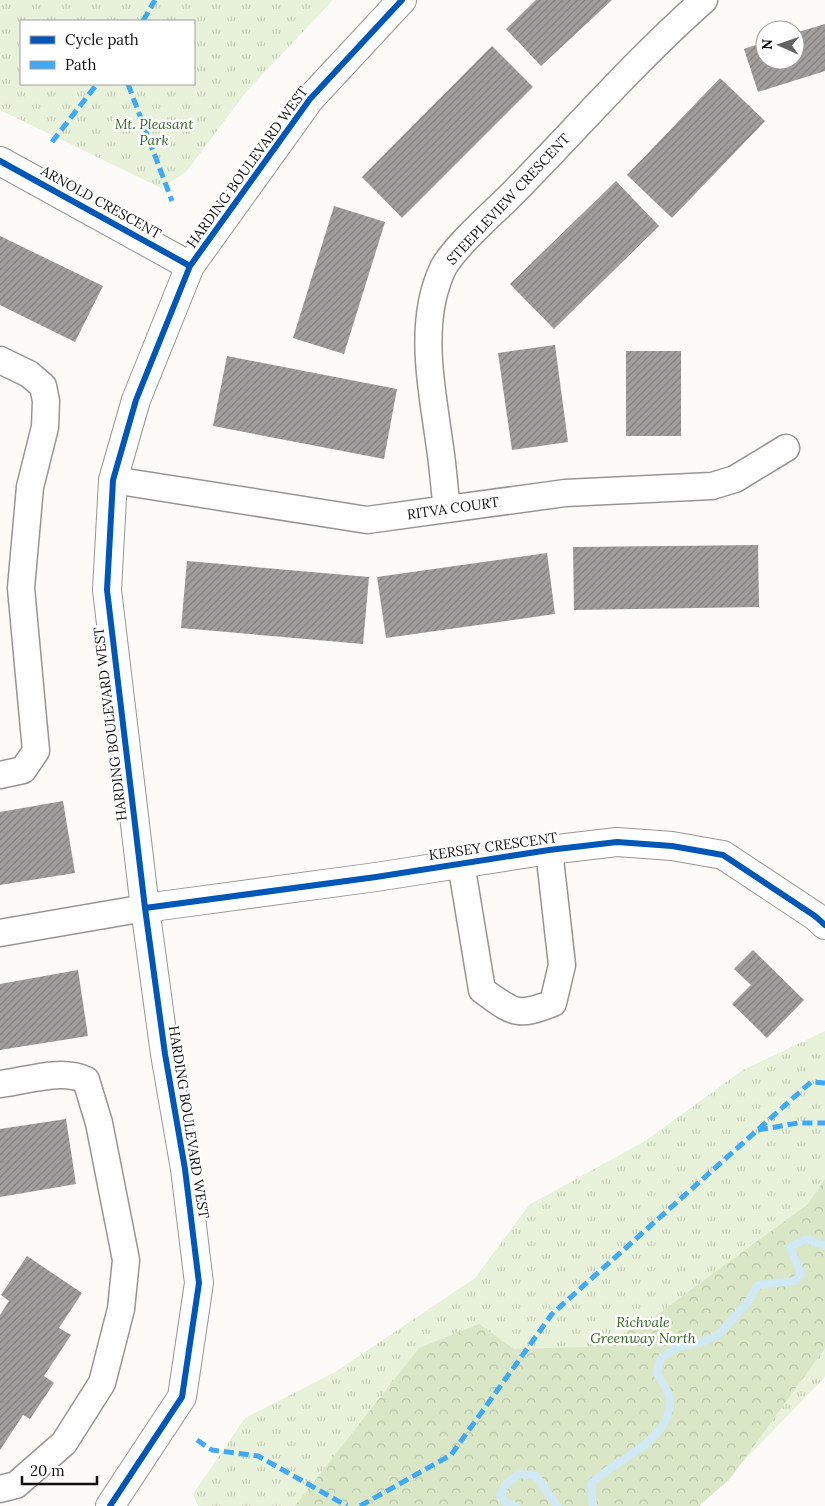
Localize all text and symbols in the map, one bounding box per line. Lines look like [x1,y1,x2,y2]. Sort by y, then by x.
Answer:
legend [20,20,195,85]
north arrow [755,20,805,70]
text: Cycle path [65,30,139,49]
text: N [758,39,776,50]
text: Path [65,55,96,74]
street label: HARDING BOULEVARD WEST [182,83,312,251]
park label: Mt. Pleasant Park [115,115,194,149]
street label: STEEPLEVIEW CRESCENT [442,130,574,268]
street label: ARNOLD CRESCENT [37,161,164,243]
street label: RITVA COURT [406,493,500,523]
street label: HARDING BOULEVARD WEST [89,626,131,822]
street label: KERSEY CRESCENT [428,828,558,864]
street label: HARDING BOULEVARD WEST [165,1024,213,1220]
park label: Richvale Greenway North [590,1313,696,1347]
scale bar [22,1454,98,1486]
text: 20 m [30,1461,65,1480]

